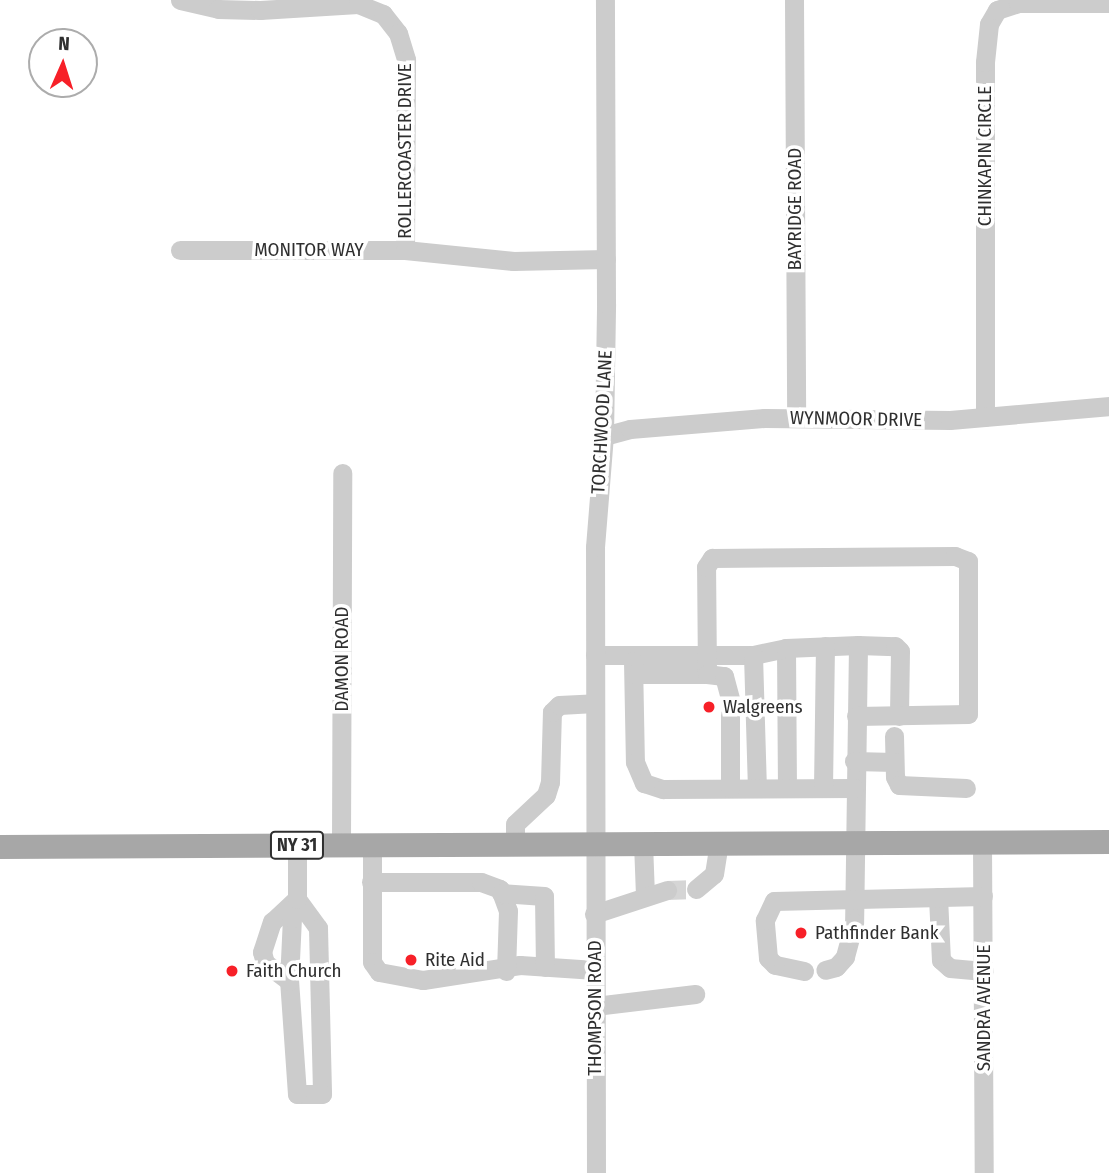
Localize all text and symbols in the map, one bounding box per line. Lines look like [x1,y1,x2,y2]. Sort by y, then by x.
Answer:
north arrow [28,28,98,98]
text: N [58,32,70,55]
street label: ROLLERCOASTER DRIVE [394,63,416,239]
street label: CHINKAPIN CIRCLE [974,86,996,226]
street label: BAYRIDGE ROAD [784,148,806,270]
street label: MONITOR WAY [254,239,364,261]
street label: TORCHWOOD LANE [587,350,617,494]
street label: WYNMOOR DRIVE [790,406,922,432]
street label: DAMON ROAD [331,606,353,712]
place label: Walgreens [723,696,803,718]
marker: Walgreens [701,699,717,715]
road number: NY 31 [269,830,325,860]
place label: Pathfinder Bank [815,922,939,944]
marker: Pathfinder Bank [793,925,809,941]
street label: THOMPSON ROAD [584,940,606,1076]
street label: SANDRA AVENUE [973,945,995,1071]
place label: Rite Aid [425,949,485,971]
marker: Rite Aid [403,952,419,968]
place label: Faith Church [246,960,342,982]
marker: Faith Church [224,963,240,979]

